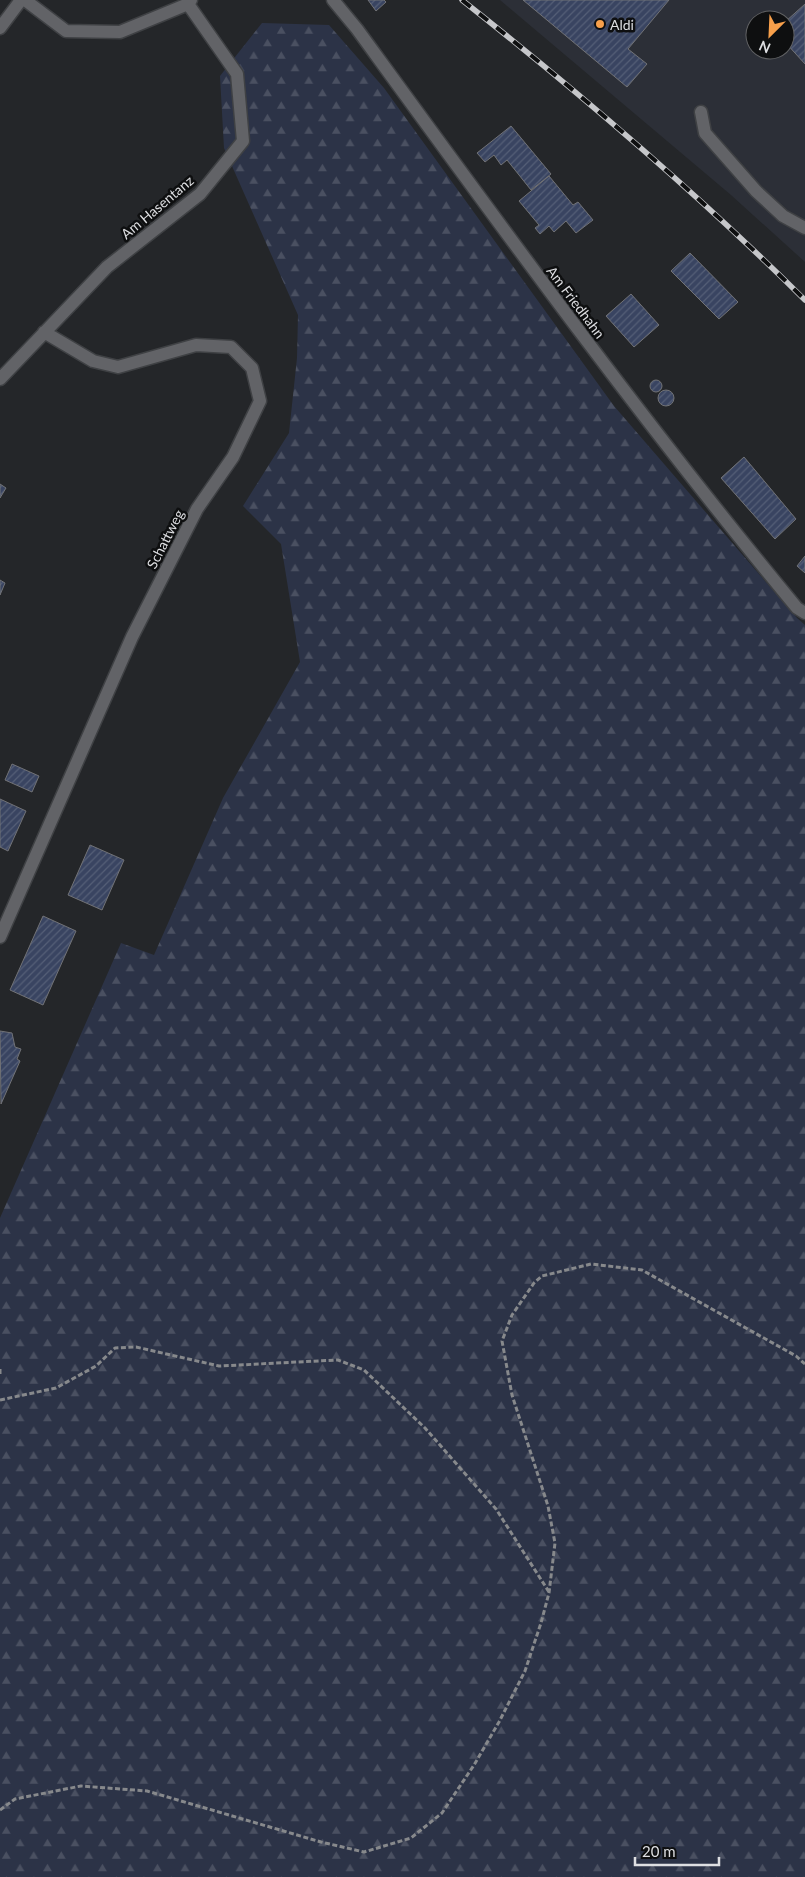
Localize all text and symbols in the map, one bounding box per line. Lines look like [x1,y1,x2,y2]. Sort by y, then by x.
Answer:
north arrow [745,10,795,60]
place label: Aldi [610,16,634,33]
marker: Aldi [594,18,606,30]
text: N [756,37,773,57]
street label: Am Hasentanz [117,172,197,242]
street label: Am Friedhahn [543,263,609,341]
street label: Schattweg [143,507,187,571]
scale bar [635,1834,719,1866]
text: 20 m [642,1842,676,1860]

